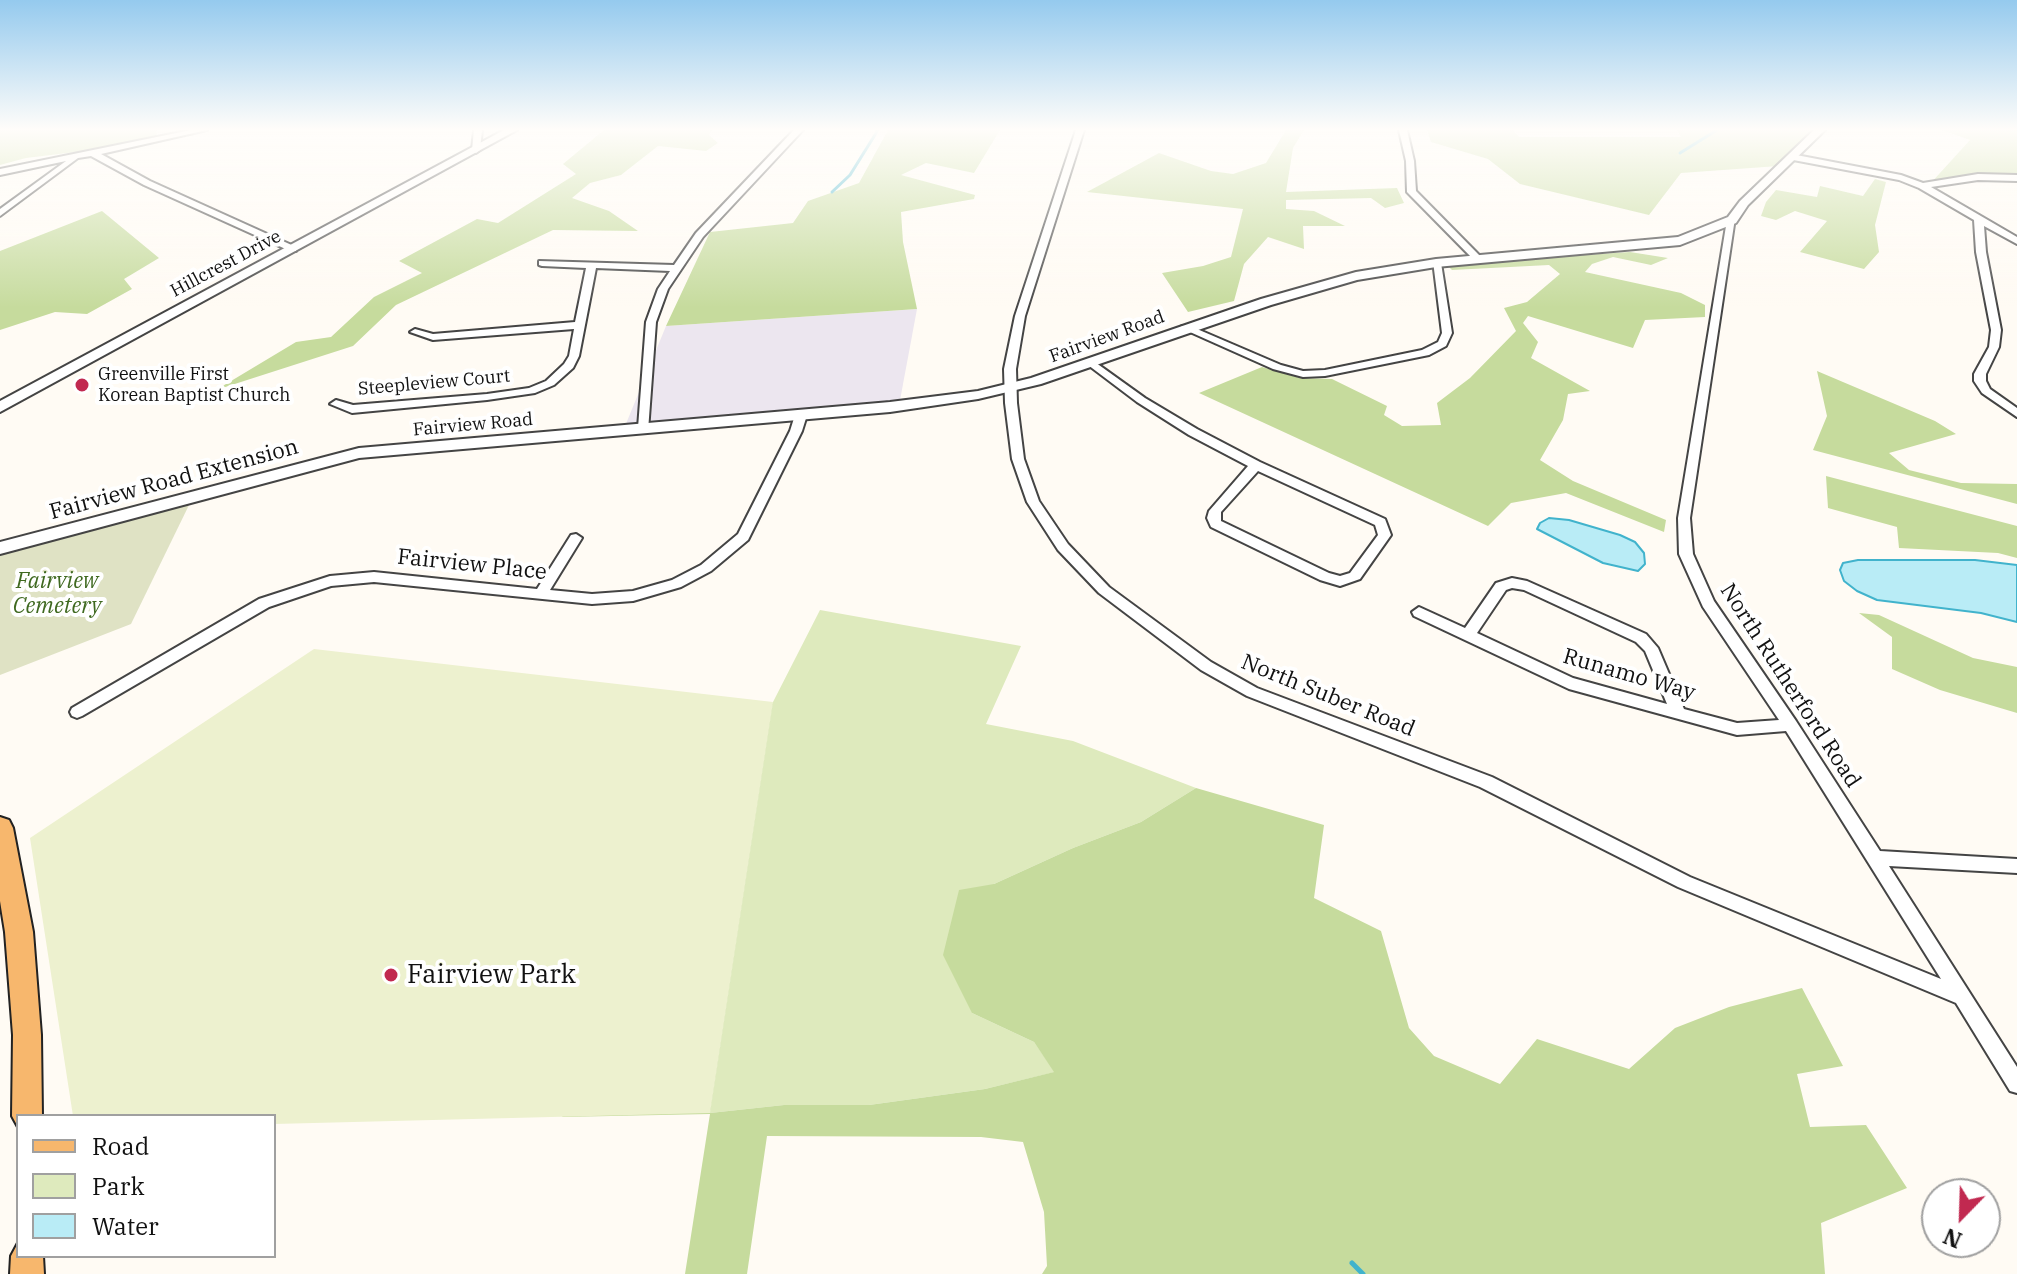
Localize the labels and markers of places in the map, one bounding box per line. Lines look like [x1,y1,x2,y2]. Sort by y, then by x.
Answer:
place label: Greenville First Korean Baptist Church [98,364,290,406]
marker: Greenville First Korean Baptist Church [73,376,91,394]
place label: Fairview Park [407,959,576,991]
marker: Fairview Park [382,966,400,984]

